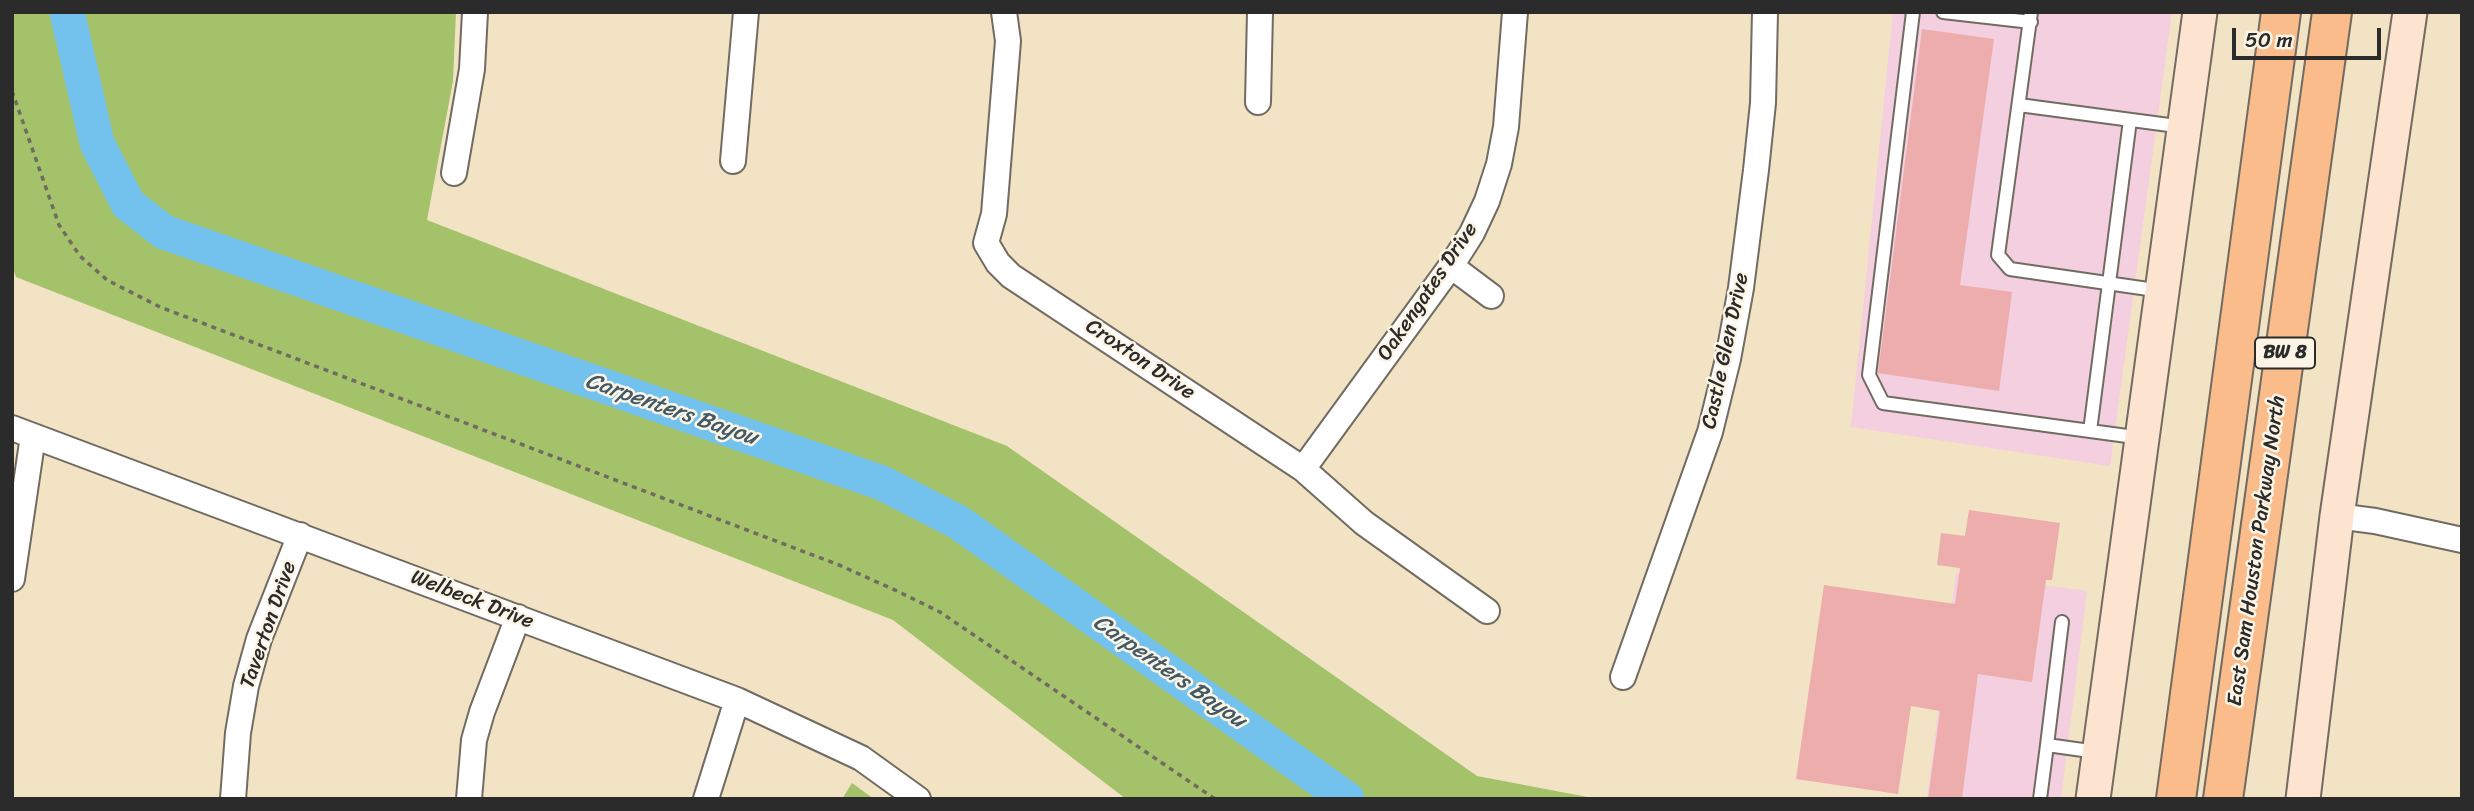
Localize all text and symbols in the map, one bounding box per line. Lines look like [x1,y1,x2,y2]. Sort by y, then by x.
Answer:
scale bar [2236,14,2385,58]
text: 50 m [2245,21,2293,59]
street label: Oakengates Drive [1372,218,1484,366]
street label: Castle Glen Drive [1697,271,1755,431]
street label: Croxton Drive [1080,314,1200,406]
road number: BW 8 [2255,338,2315,368]
water label: Carpenters Bayou [582,368,760,452]
street label: East Sam Houston Parkway North [2223,394,2291,708]
street label: Taverton Drive [235,558,303,692]
street label: Welbeck Drive [407,565,537,635]
water label: Carpenters Bayou [1087,609,1251,735]

